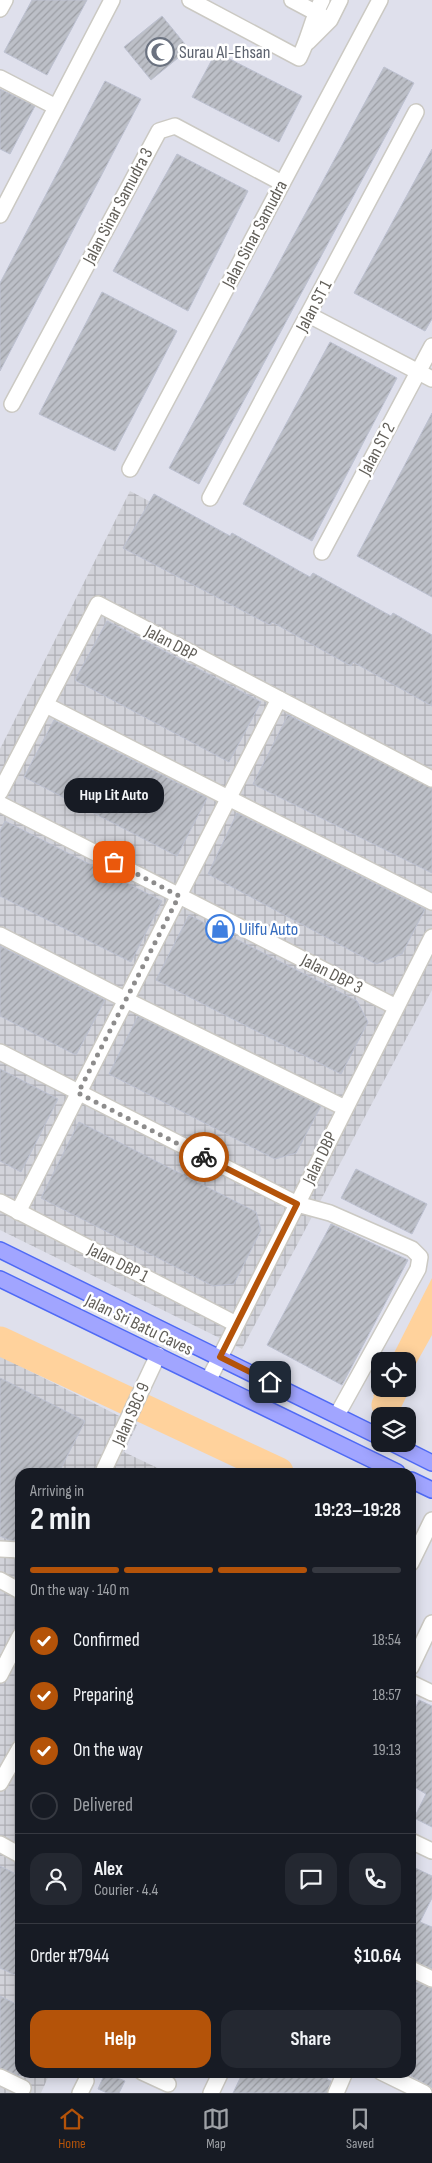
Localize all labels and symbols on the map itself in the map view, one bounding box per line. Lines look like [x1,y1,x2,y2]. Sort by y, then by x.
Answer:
mosque icon: Surau Al-Ehsan [145,37,175,67]
place label: Surau Al-Ehsan [179,42,270,63]
street label: Jalan Sinar Samudra 3 [78,144,157,269]
street label: Jalan Sinar Samudra [218,177,292,292]
street label: Jalan ST 1 [291,276,337,336]
street label: Jalan ST 2 [354,419,400,480]
street label: Jalan DBP [140,620,201,666]
callout: Hup Lit Auto [64,777,164,812]
pin [93,841,135,883]
shop icon: Uilfu Auto [205,914,235,944]
place label: Uilfu Auto [239,919,298,940]
street label: Jalan DBP 3 [297,949,366,998]
street label: Jalan DBP [298,1128,342,1189]
courier [179,1132,229,1182]
street label: Jalan DBP 1 [83,1238,152,1287]
street label: Jalan Sri Batu Caves [81,1289,196,1360]
pin [249,1361,291,1403]
street label: Jalan SBC 9 [107,1379,154,1450]

